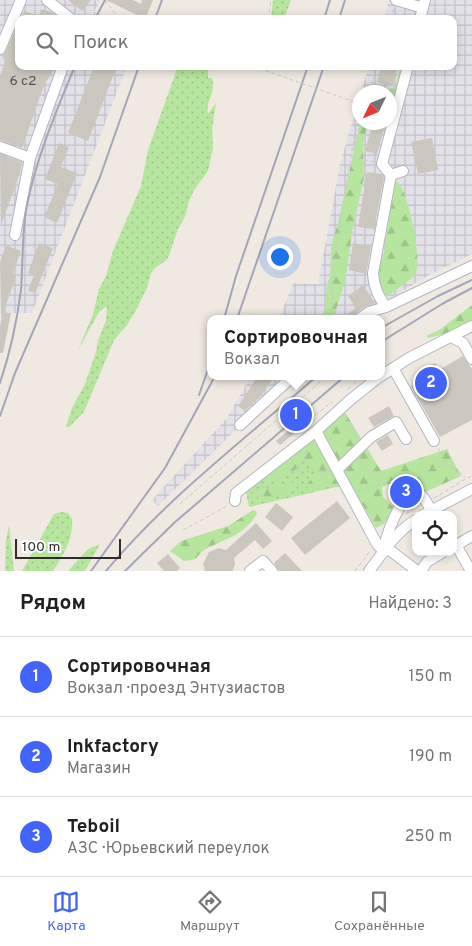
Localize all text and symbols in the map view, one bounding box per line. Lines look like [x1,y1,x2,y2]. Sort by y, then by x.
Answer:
search box [15,15,457,70]
icon: search [33,29,61,57]
text: Поиск [73,31,129,55]
house number: 6 с2 [9,73,37,90]
north arrow [352,85,397,130]
your location [267,244,293,270]
popup [207,315,385,380]
text: Сортировочная [224,326,368,350]
text: Вокзал [224,350,280,370]
pin: 2 [415,364,447,402]
pin: 1 [280,396,312,434]
pin: 3 [390,473,422,511]
map controls [412,511,457,556]
button: locate [412,511,457,556]
scale bar [15,536,121,559]
text: 100 m [22,539,60,556]
text: Рядом [20,590,86,617]
text: Найдено: 3 [368,594,452,614]
text: Сортировочная [67,655,211,679]
text: 1 [33,667,39,687]
text: 150 m [409,667,452,687]
text: Вокзал · проезд Энтузиастов [67,679,286,699]
text: Inkfactory [67,735,159,759]
text: 2 [31,747,41,767]
text: 190 m [409,747,452,767]
text: Магазин [67,759,131,779]
text: Teboil [67,815,120,839]
text: 3 [31,827,41,847]
text: 250 m [405,827,452,847]
text: АЗС · Юрьевский переулок [67,839,270,859]
tab: Карта [47,888,86,935]
tab: Маршрут [180,888,240,935]
tab: Сохранённые [334,888,425,935]

